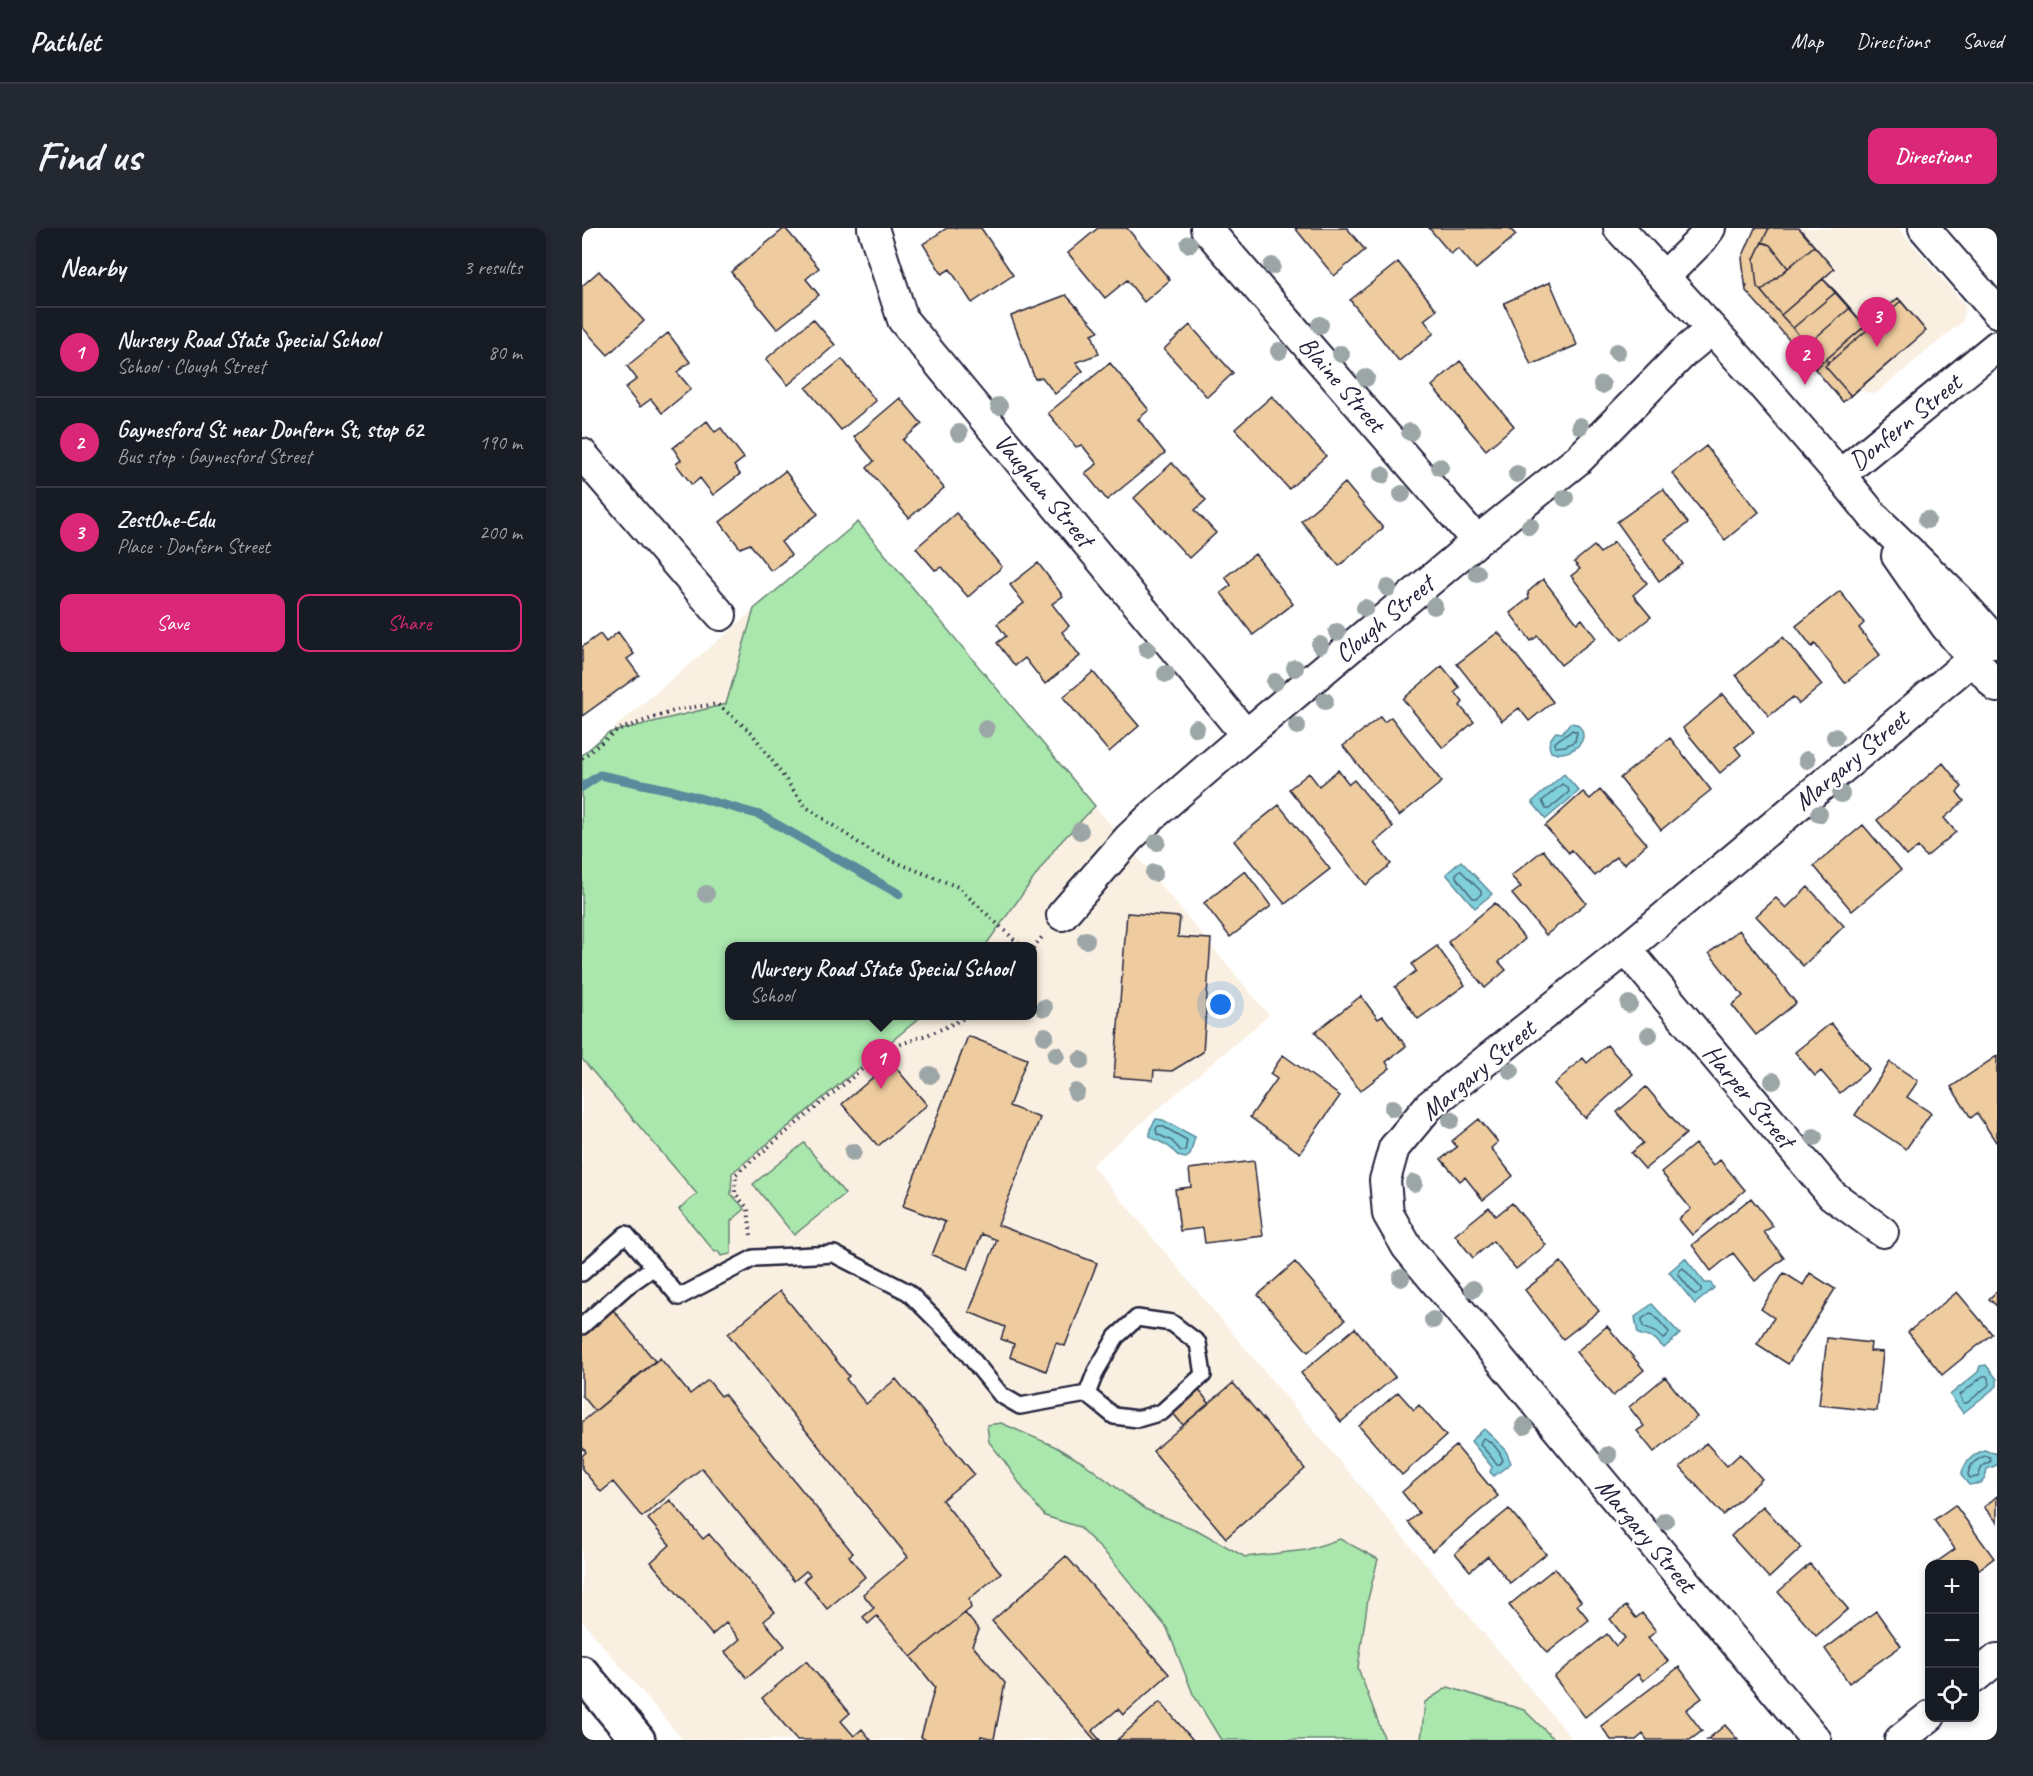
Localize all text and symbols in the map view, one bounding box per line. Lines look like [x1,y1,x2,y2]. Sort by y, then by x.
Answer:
text: Pathlet [30,24,100,59]
text: Map [1791,28,1823,54]
text: Directions [1856,28,1929,54]
text: Saved [1962,28,2003,54]
button: Directions [1868,128,1997,184]
text: Find us [36,130,141,183]
text: Nearby [60,251,125,284]
text: 3 results [463,255,522,280]
pin: 3 [1858,298,1896,347]
text: Nursery Road State Special School [117,326,379,354]
street label: Blaine Street [1291,329,1394,441]
pin: 2 [1786,336,1824,385]
text: 1 [75,340,84,365]
text: 80 m [488,340,522,365]
text: School · Clough Street [117,354,265,379]
street label: Donfern Street [1842,365,1970,478]
text: Gaynesford St near Donfern St, stop 62 [117,416,423,444]
street label: Vaughan Street [987,426,1103,556]
text: 2 [75,430,84,455]
text: 190 m [479,430,522,455]
text: Bus stop · Gaynesford Street [117,444,312,469]
text: ZestOne-Edu [117,506,214,534]
text: 3 [75,520,84,545]
text: 200 m [479,520,522,545]
text: Place · Donfern Street [117,534,270,559]
street label: Clough Street [1328,566,1443,670]
button: Save [60,594,285,652]
button: Share [297,594,522,652]
street label: Margary Street [1787,701,1917,818]
popup [725,942,1037,1020]
text: Nursery Road State Special School [750,955,1012,983]
text: School [750,983,793,1008]
your location [1206,990,1235,1019]
street label: Margary Street [1414,1011,1544,1128]
street label: Harper Street [1696,1037,1804,1157]
pin: 1 [862,1040,900,1089]
street label: Margary Street [1588,1471,1705,1601]
map controls [1925,1560,1979,1722]
button: + [1925,1560,1979,1614]
button: − [1925,1614,1979,1668]
button: locate [1925,1668,1979,1722]

